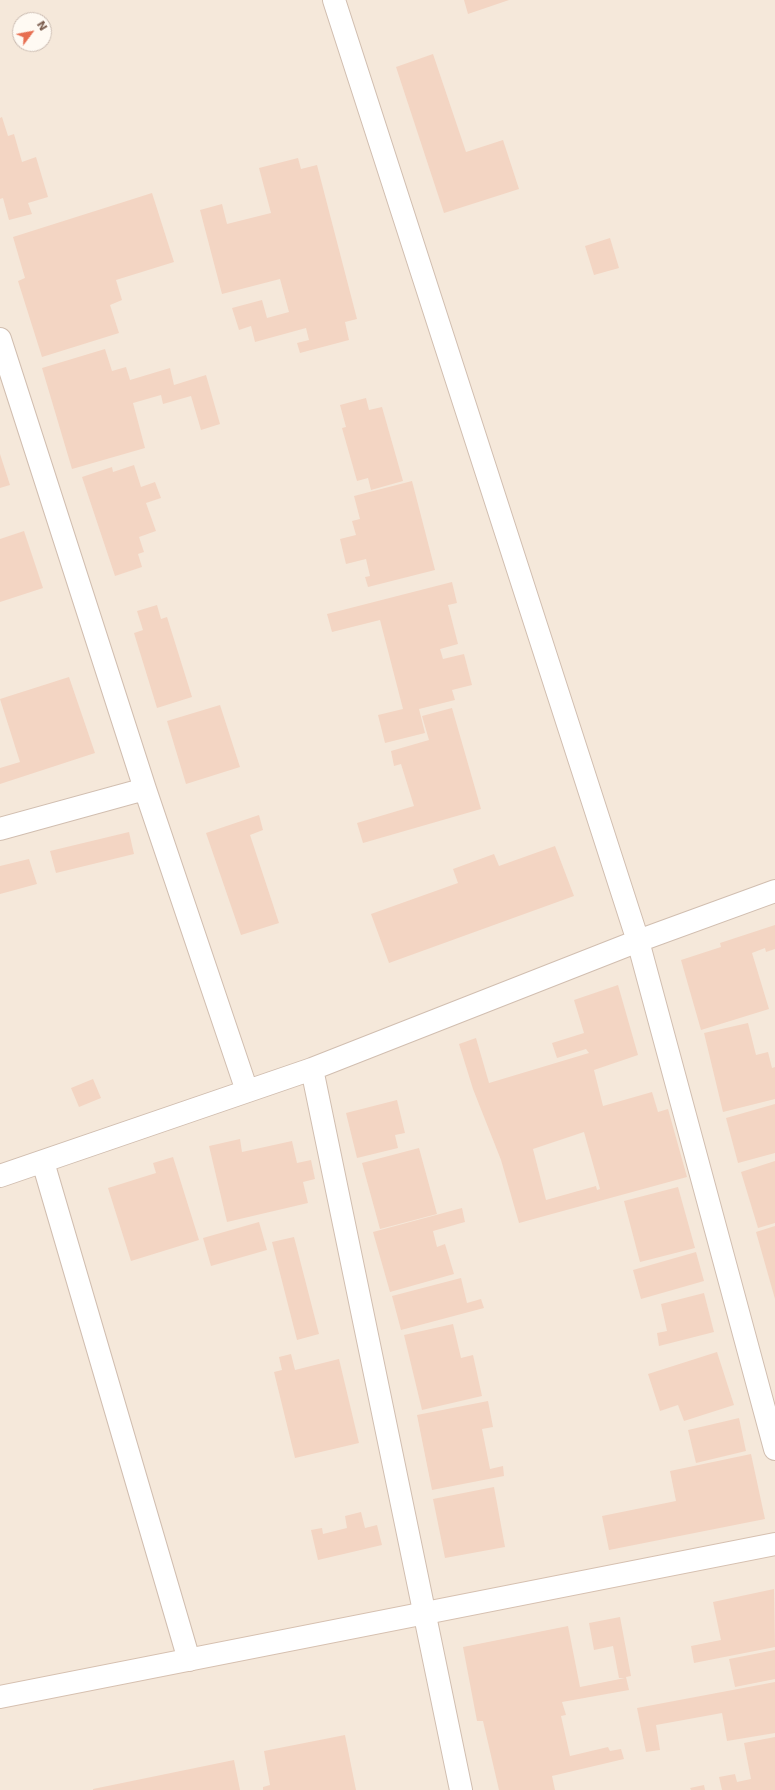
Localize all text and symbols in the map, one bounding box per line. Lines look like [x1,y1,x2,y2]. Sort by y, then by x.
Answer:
north arrow [12,12,52,52]
text: N [34,19,50,33]

